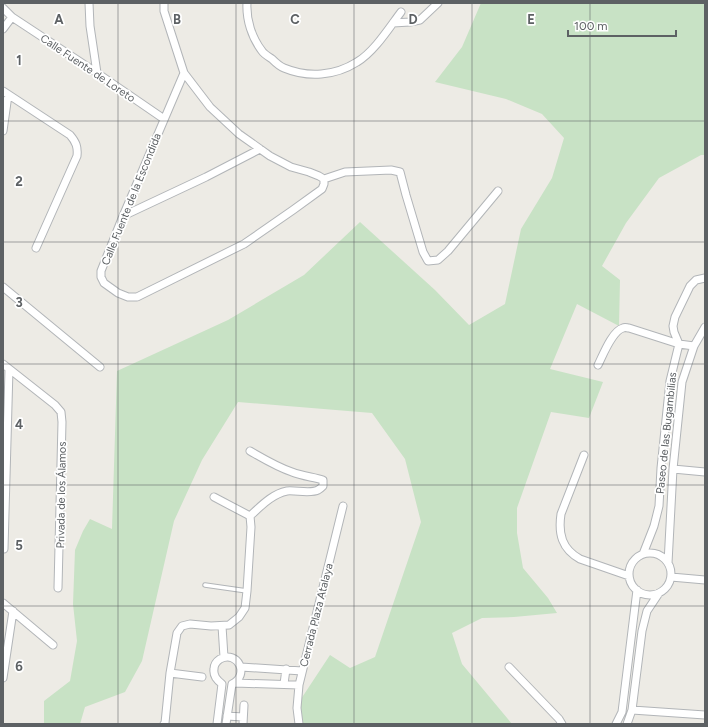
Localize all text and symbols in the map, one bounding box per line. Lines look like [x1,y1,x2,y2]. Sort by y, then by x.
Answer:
text: A [54,12,64,27]
text: B [173,12,181,27]
text: C [290,12,300,27]
text: D [408,12,418,27]
text: E [527,12,535,27]
scale bar [568,12,676,38]
text: 100 m [574,19,608,33]
street label: Calle Fuente de Loreto [38,32,138,105]
text: 1 [16,53,22,68]
street label: Calle Fuente de la Escondida [99,131,164,267]
text: 2 [15,174,23,189]
text: 3 [15,295,23,310]
street label: Paseo de las Bugambilias [654,372,679,494]
text: 4 [15,417,23,432]
street label: Privada de los Álamos [54,442,69,548]
text: 5 [15,538,23,553]
street label: Cerrada Plaza Atalaya [297,562,336,668]
text: 6 [15,659,23,674]

